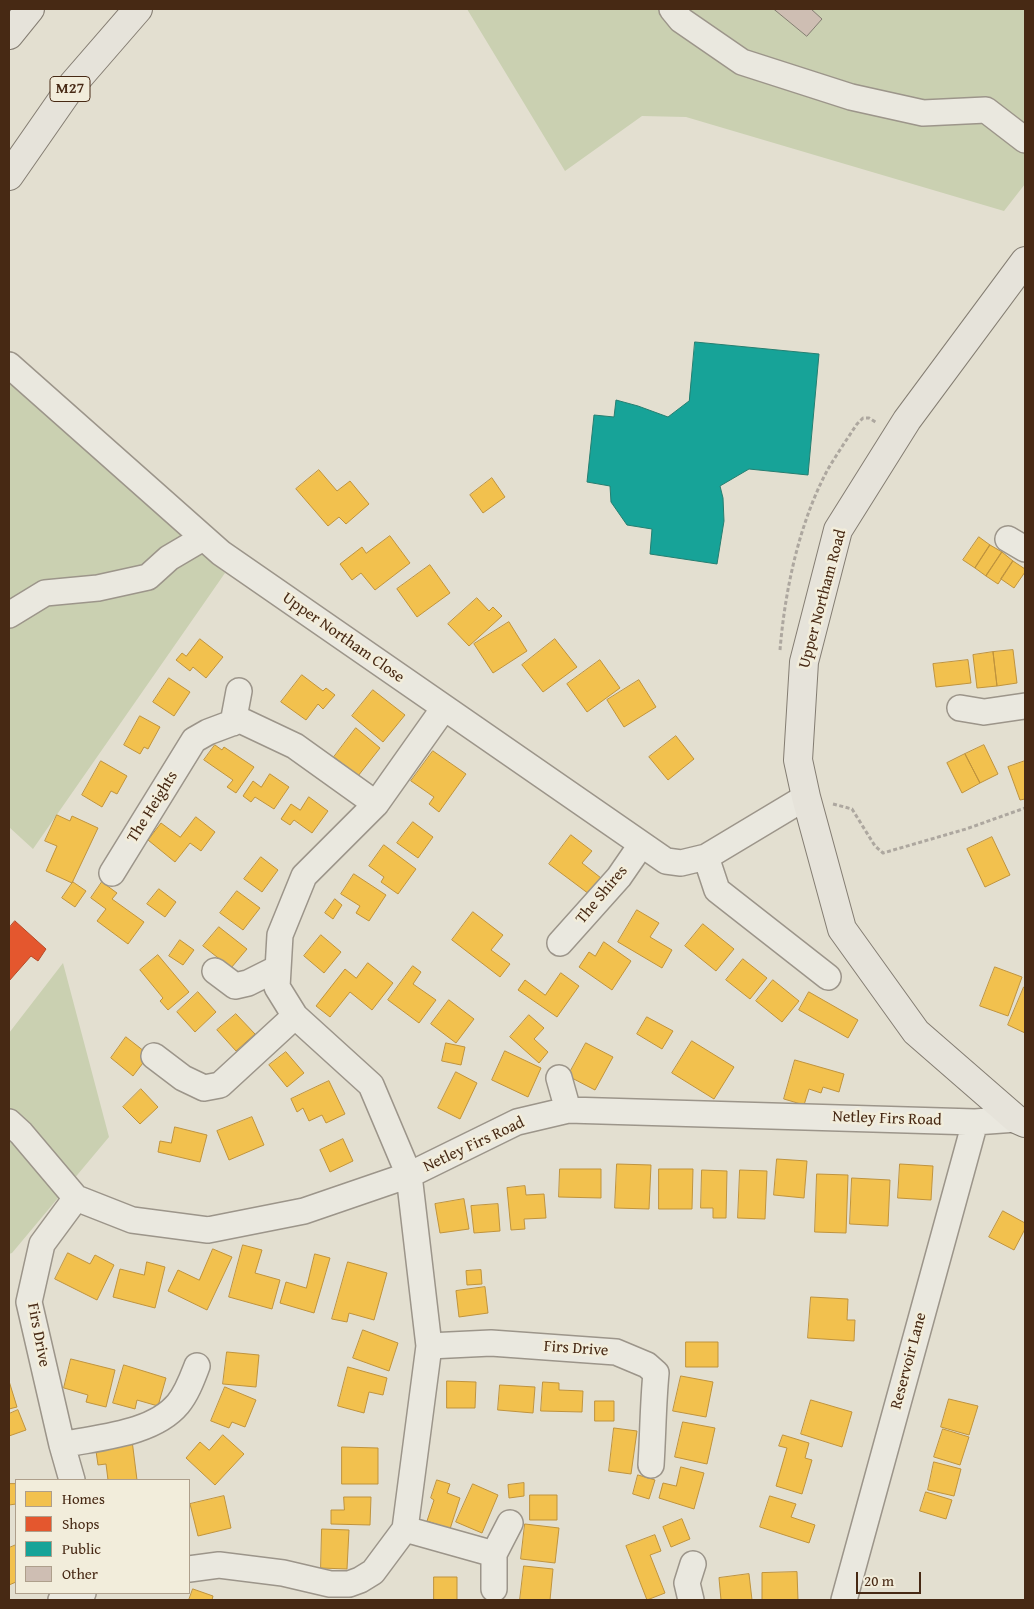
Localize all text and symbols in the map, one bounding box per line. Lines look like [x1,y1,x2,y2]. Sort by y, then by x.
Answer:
road number: M27 [50,76,90,102]
street label: Upper Northam Road [795,527,851,671]
street label: Upper Northam Close [278,589,408,687]
street label: The Heights [124,768,182,846]
street label: The Shires [572,862,632,928]
street label: Netley Firs Road [832,1107,942,1131]
street label: Netley Firs Road [420,1113,528,1177]
street label: Firs Drive [22,1301,54,1369]
street label: Reservoir Lane [887,1310,931,1412]
street label: Firs Drive [543,1337,609,1361]
legend [15,1479,190,1594]
text: Homes [62,1488,105,1509]
text: Shops [62,1513,99,1534]
text: Public [62,1538,101,1559]
scale bar [859,1562,924,1594]
text: Other [62,1563,98,1584]
text: 20 m [864,1570,894,1591]

